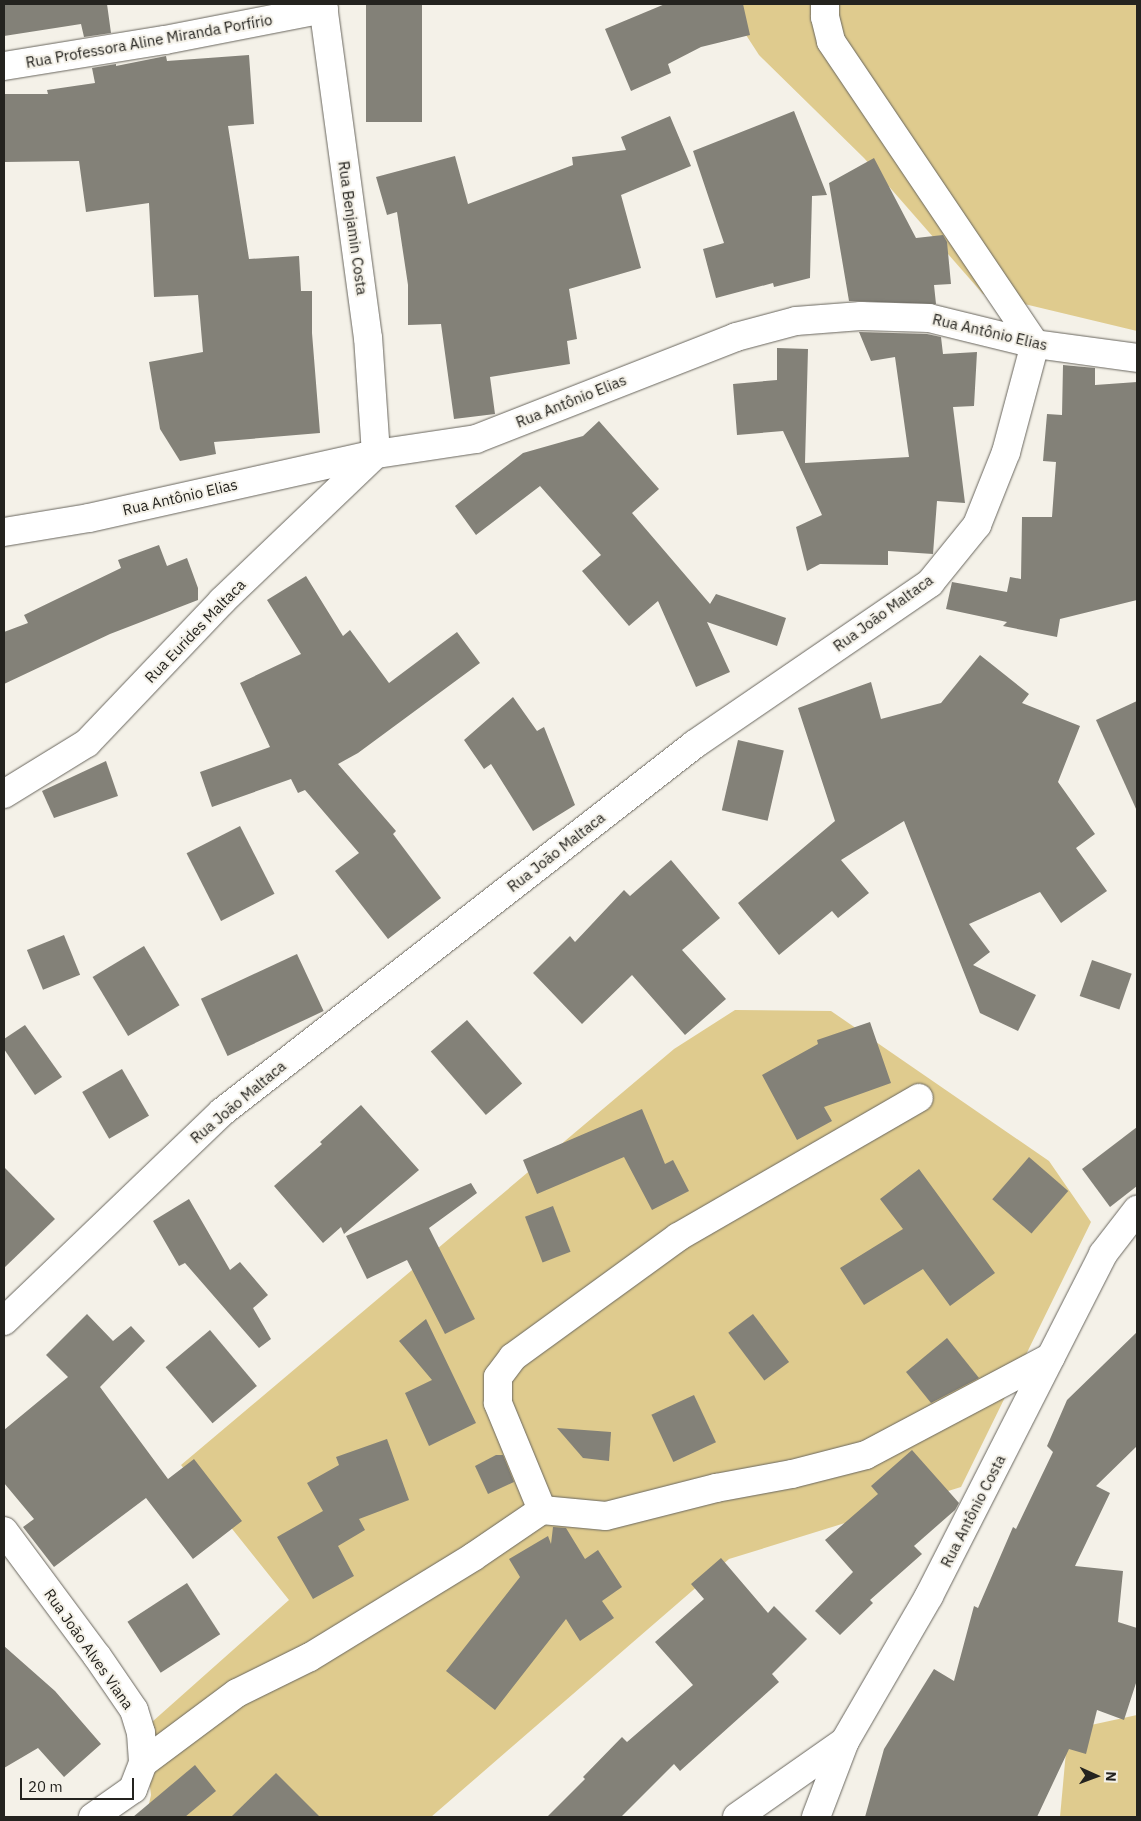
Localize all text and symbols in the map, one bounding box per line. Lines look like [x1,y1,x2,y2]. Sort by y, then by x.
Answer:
street label: Rua Professora Aline Miranda Porfírio [24,10,274,72]
street label: Rua Benjamin Costa [335,160,371,296]
street label: Rua Antônio Elias [931,310,1049,354]
street label: Rua Antônio Elias [513,371,629,431]
street label: Rua Antônio Elias [121,475,239,519]
street label: Rua João Maltaca [830,571,936,655]
street label: Rua Eurides Maltaca [141,575,249,687]
street label: Rua João Maltaca [504,808,608,896]
street label: Rua João Maltaca [187,1057,289,1147]
street label: Rua Antônio Costa [937,1452,1009,1570]
street label: Rua João Alves Viana [41,1585,137,1713]
north arrow [1071,1751,1121,1801]
scale bar [22,1768,136,1800]
text: N [1102,1771,1120,1782]
text: 20 m [28,1777,63,1796]

